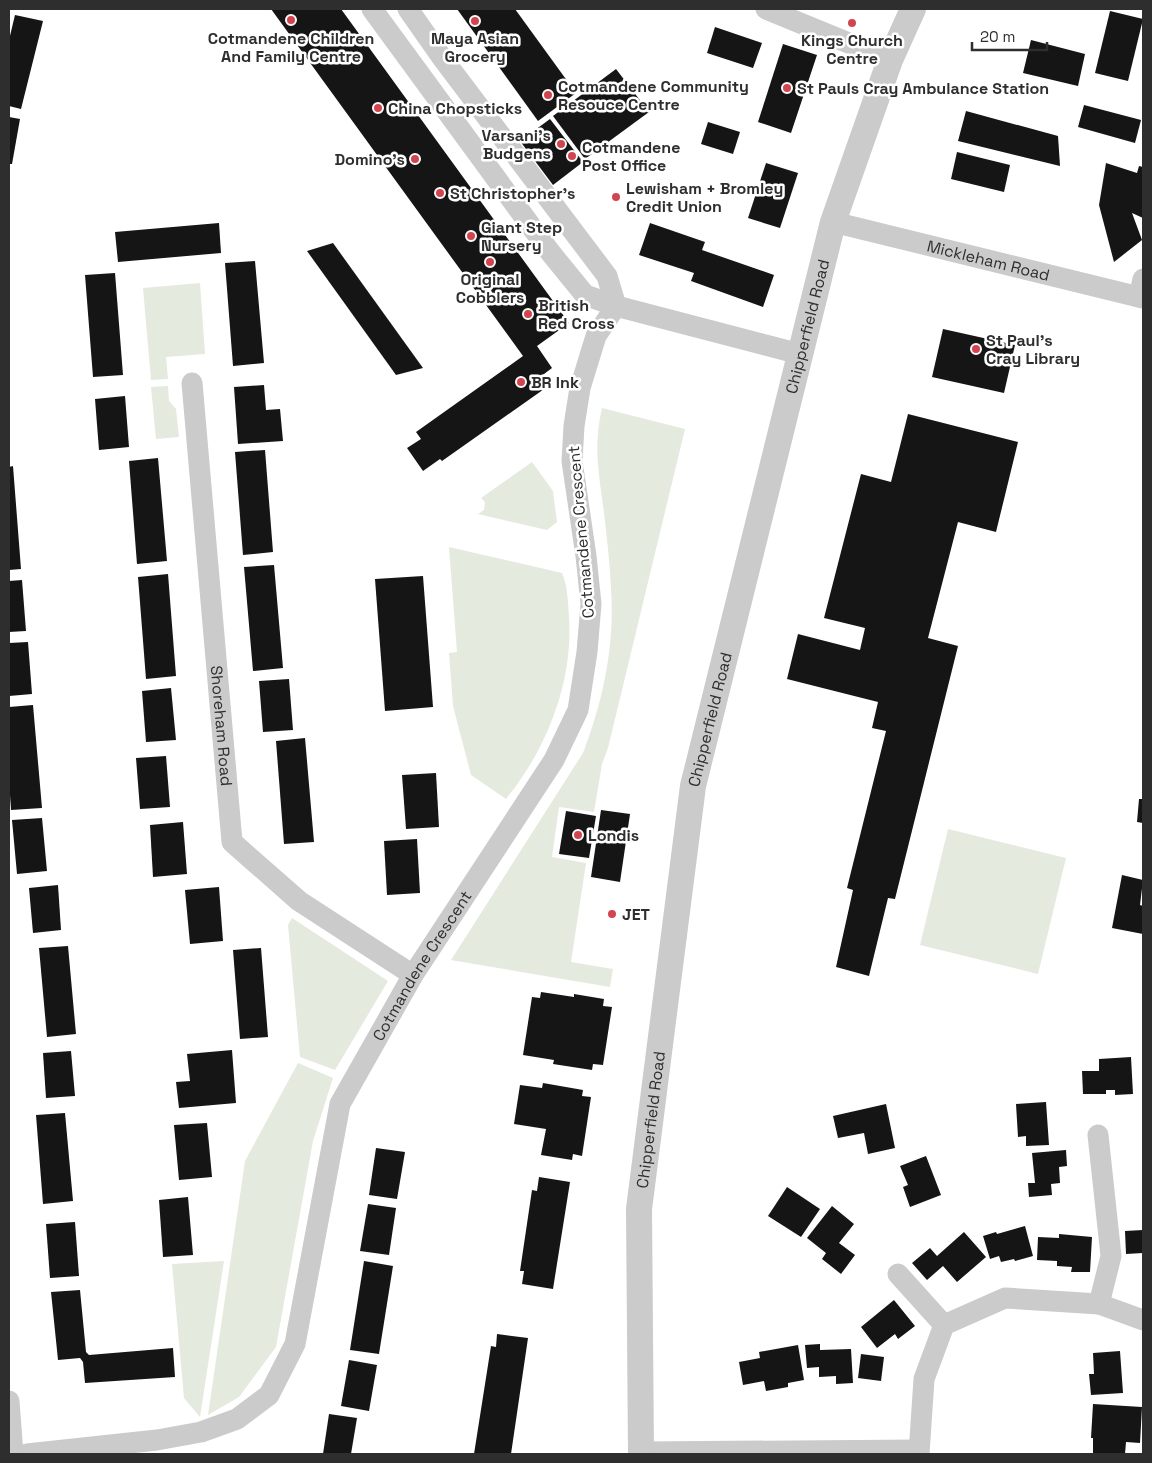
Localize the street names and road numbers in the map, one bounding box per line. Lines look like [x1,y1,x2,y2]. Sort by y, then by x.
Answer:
street label: Mickleham Road [925,235,1052,285]
street label: Chipperfield Road [780,257,834,396]
street label: Cotmandene Crescent [563,445,599,619]
street label: Chipperfield Road [683,650,736,789]
street label: Shoreham Road [206,665,238,787]
street label: Cotmandene Crescent [367,886,476,1045]
street label: Chipperfield Road [631,1050,670,1189]

